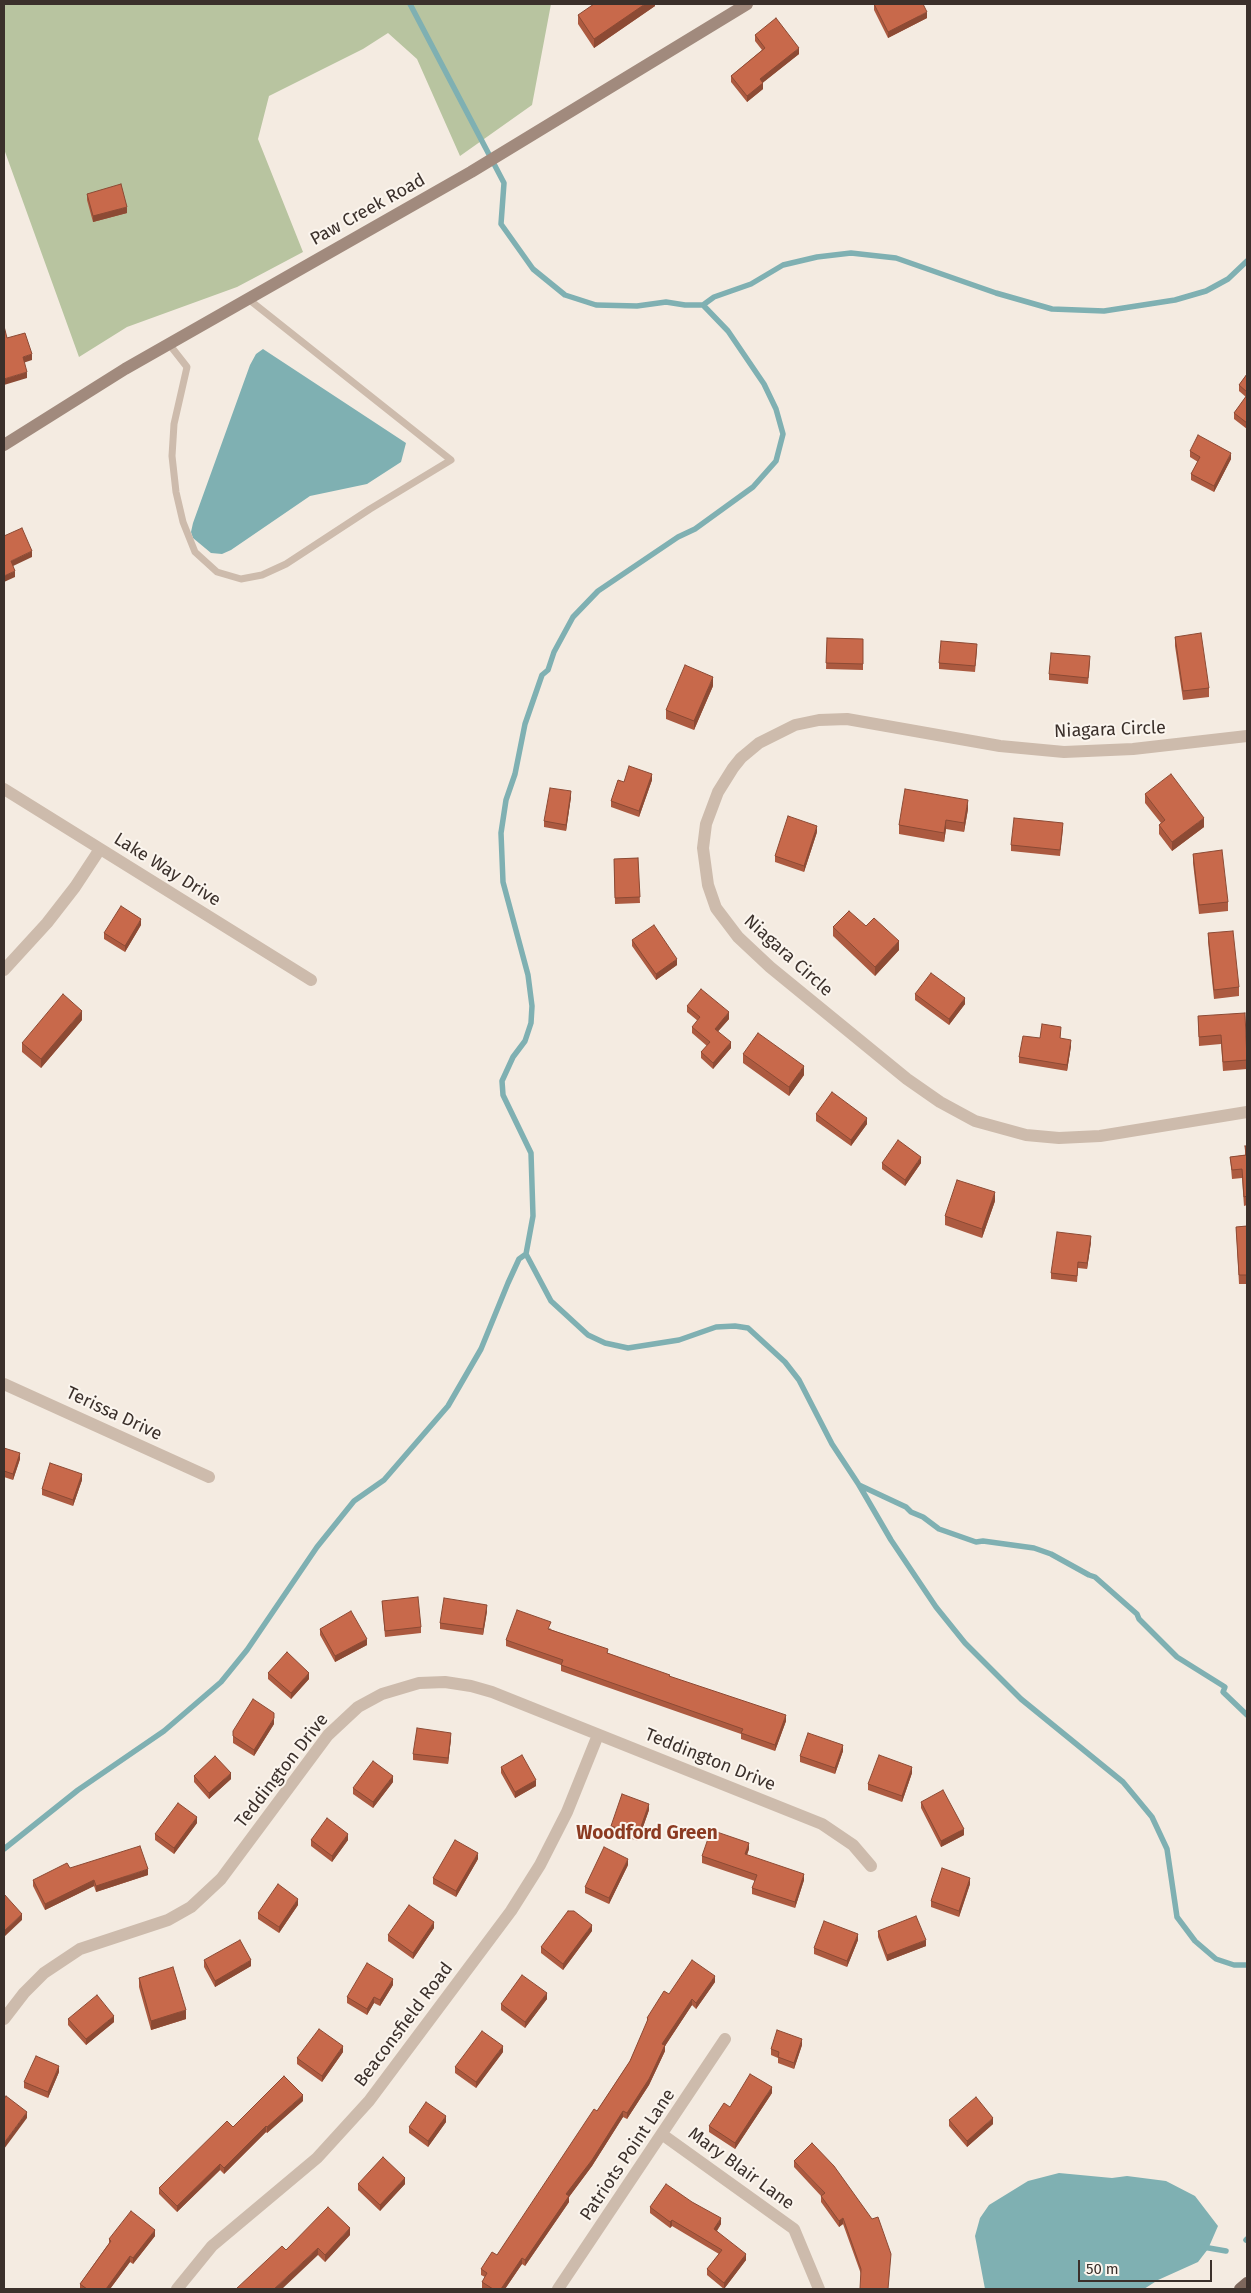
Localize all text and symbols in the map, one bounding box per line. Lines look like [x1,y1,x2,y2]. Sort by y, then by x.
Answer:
street label: Paw Creek Road [307,169,429,251]
street label: Niagara Circle [1054,717,1166,743]
street label: Lake Way Drive [110,829,224,911]
street label: Niagara Circle [739,911,837,1001]
street label: Terissa Drive [63,1382,165,1446]
street label: Teddington Drive [231,1710,333,1832]
street label: Teddington Drive [642,1724,778,1796]
district label: Woodford Green [576,1823,718,1845]
street label: Beaconsfield Road [350,1958,458,2092]
street label: Patriots Point Lane [576,2085,680,2225]
street label: Mary Blair Lane [684,2123,798,2215]
scale bar [1081,2250,1215,2282]
text: 50 m [1086,2260,1119,2278]

